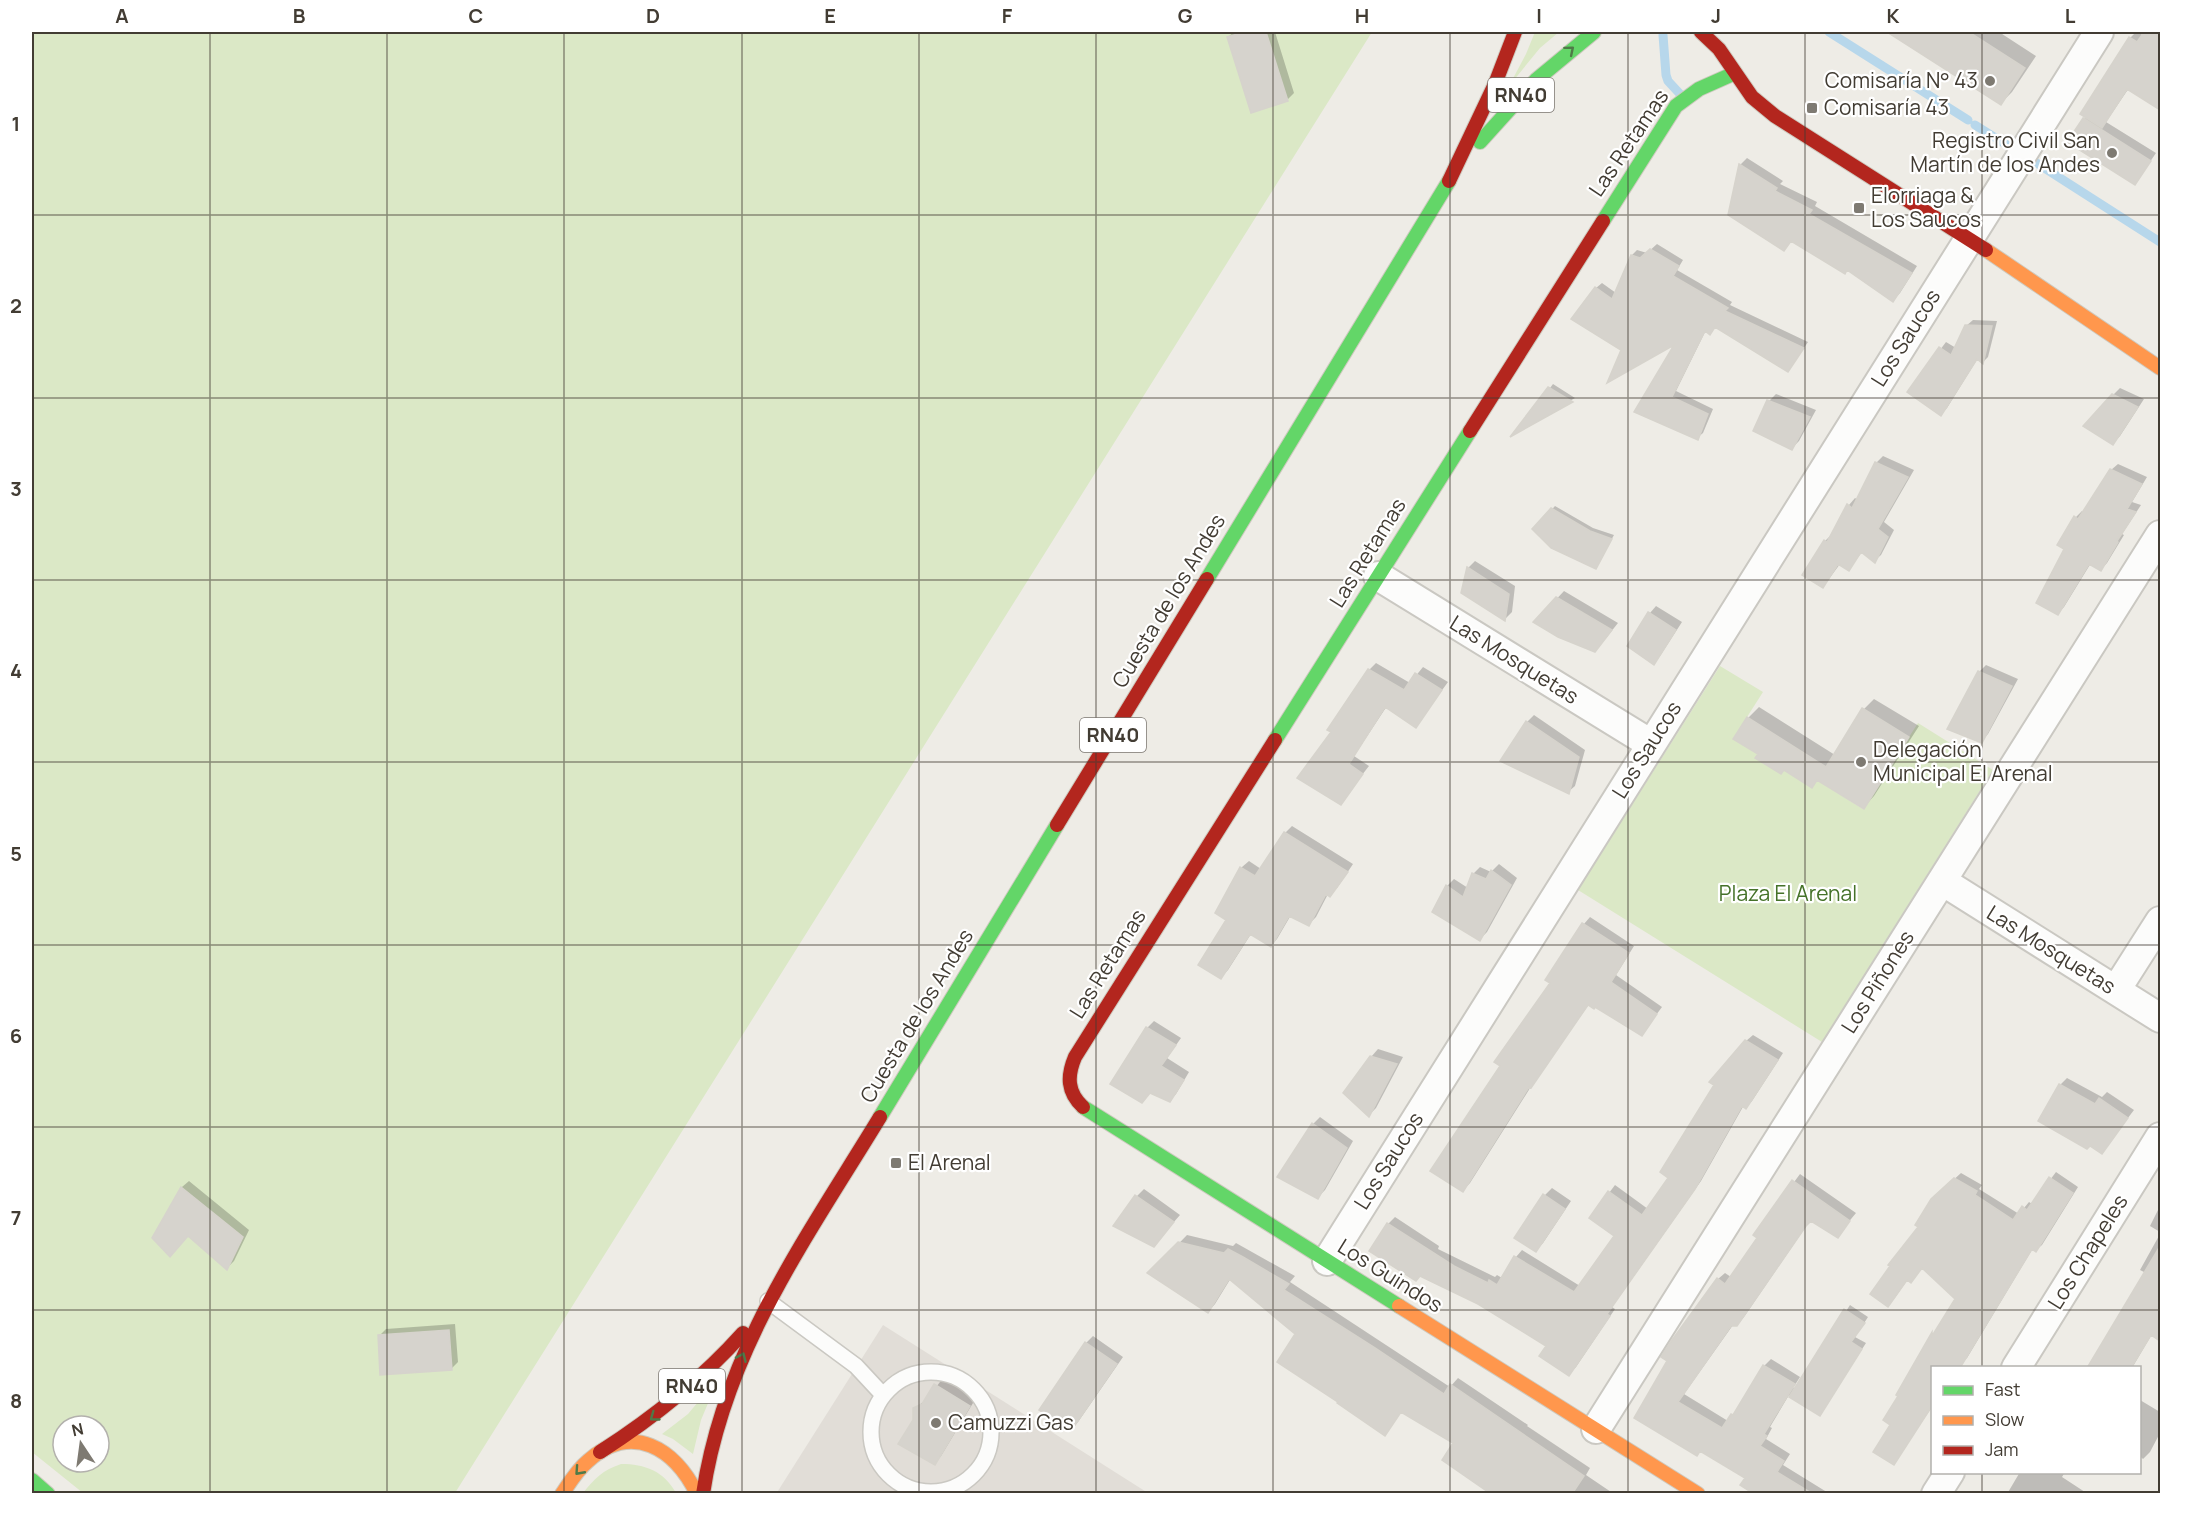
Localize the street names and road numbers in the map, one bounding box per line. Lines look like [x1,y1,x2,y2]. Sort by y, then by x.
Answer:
road number: RN40 [1488,78,1554,112]
street label: Las Retamas [1582,83,1674,202]
street label: Los Saucos [1864,283,1946,392]
street label: Las Retamas [1323,493,1412,612]
street label: Cuesta de los Andes [1105,508,1231,693]
street label: Las Mosquetas [1445,608,1584,710]
street label: Los Saucos [1605,695,1687,804]
road number: RN40 [1080,718,1146,752]
street label: Las Mosquetas [1982,898,2121,1000]
street label: Las Retamas [1063,904,1152,1023]
street label: Cuesta de los Andes [853,923,979,1108]
street label: Los Piñones [1834,925,1920,1038]
street label: Los Saucos [1347,1106,1429,1215]
street label: Los Chapeles [2041,1189,2134,1314]
street label: Los Guindos [1333,1232,1448,1318]
road number: RN40 [659,1369,725,1403]

